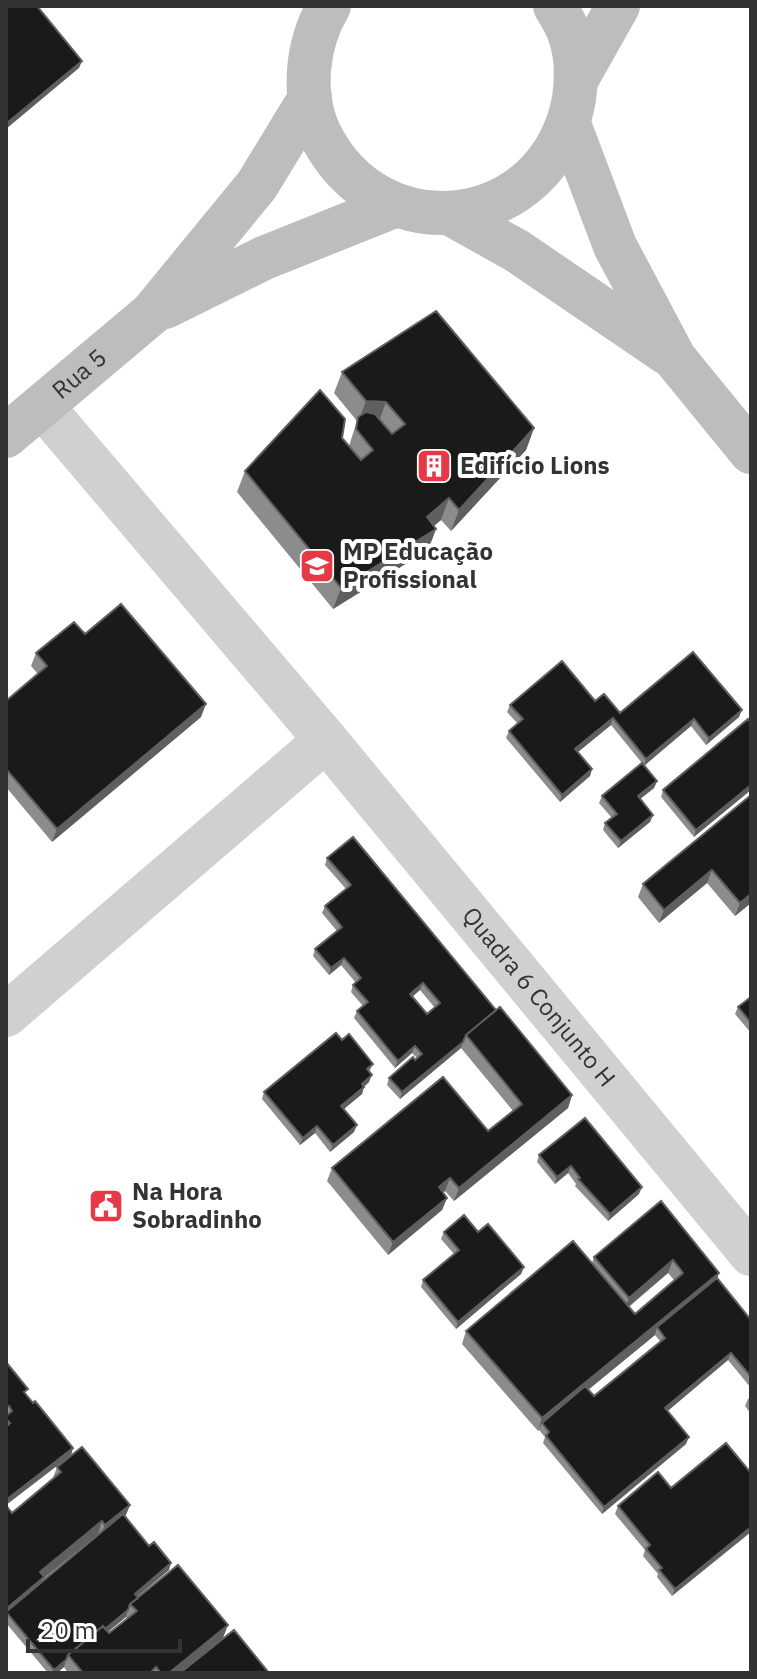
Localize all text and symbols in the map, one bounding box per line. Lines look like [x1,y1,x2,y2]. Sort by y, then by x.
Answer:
street label: Rua 5 [45,341,113,406]
building icon: Edifício Lions [415,447,453,485]
place label: Edifício Lions [460,449,610,481]
place label: MP Educação Profissional [343,535,493,595]
school or university icon: MP Educação Profissional [298,547,336,585]
street label: Quadra 6 Conjunto H [456,900,623,1093]
place label: Na Hora Sobradinho [132,1175,262,1235]
public building icon: Na Hora Sobradinho [87,1187,125,1225]
scale bar [28,1603,180,1653]
text: 20 m [40,1614,95,1646]

